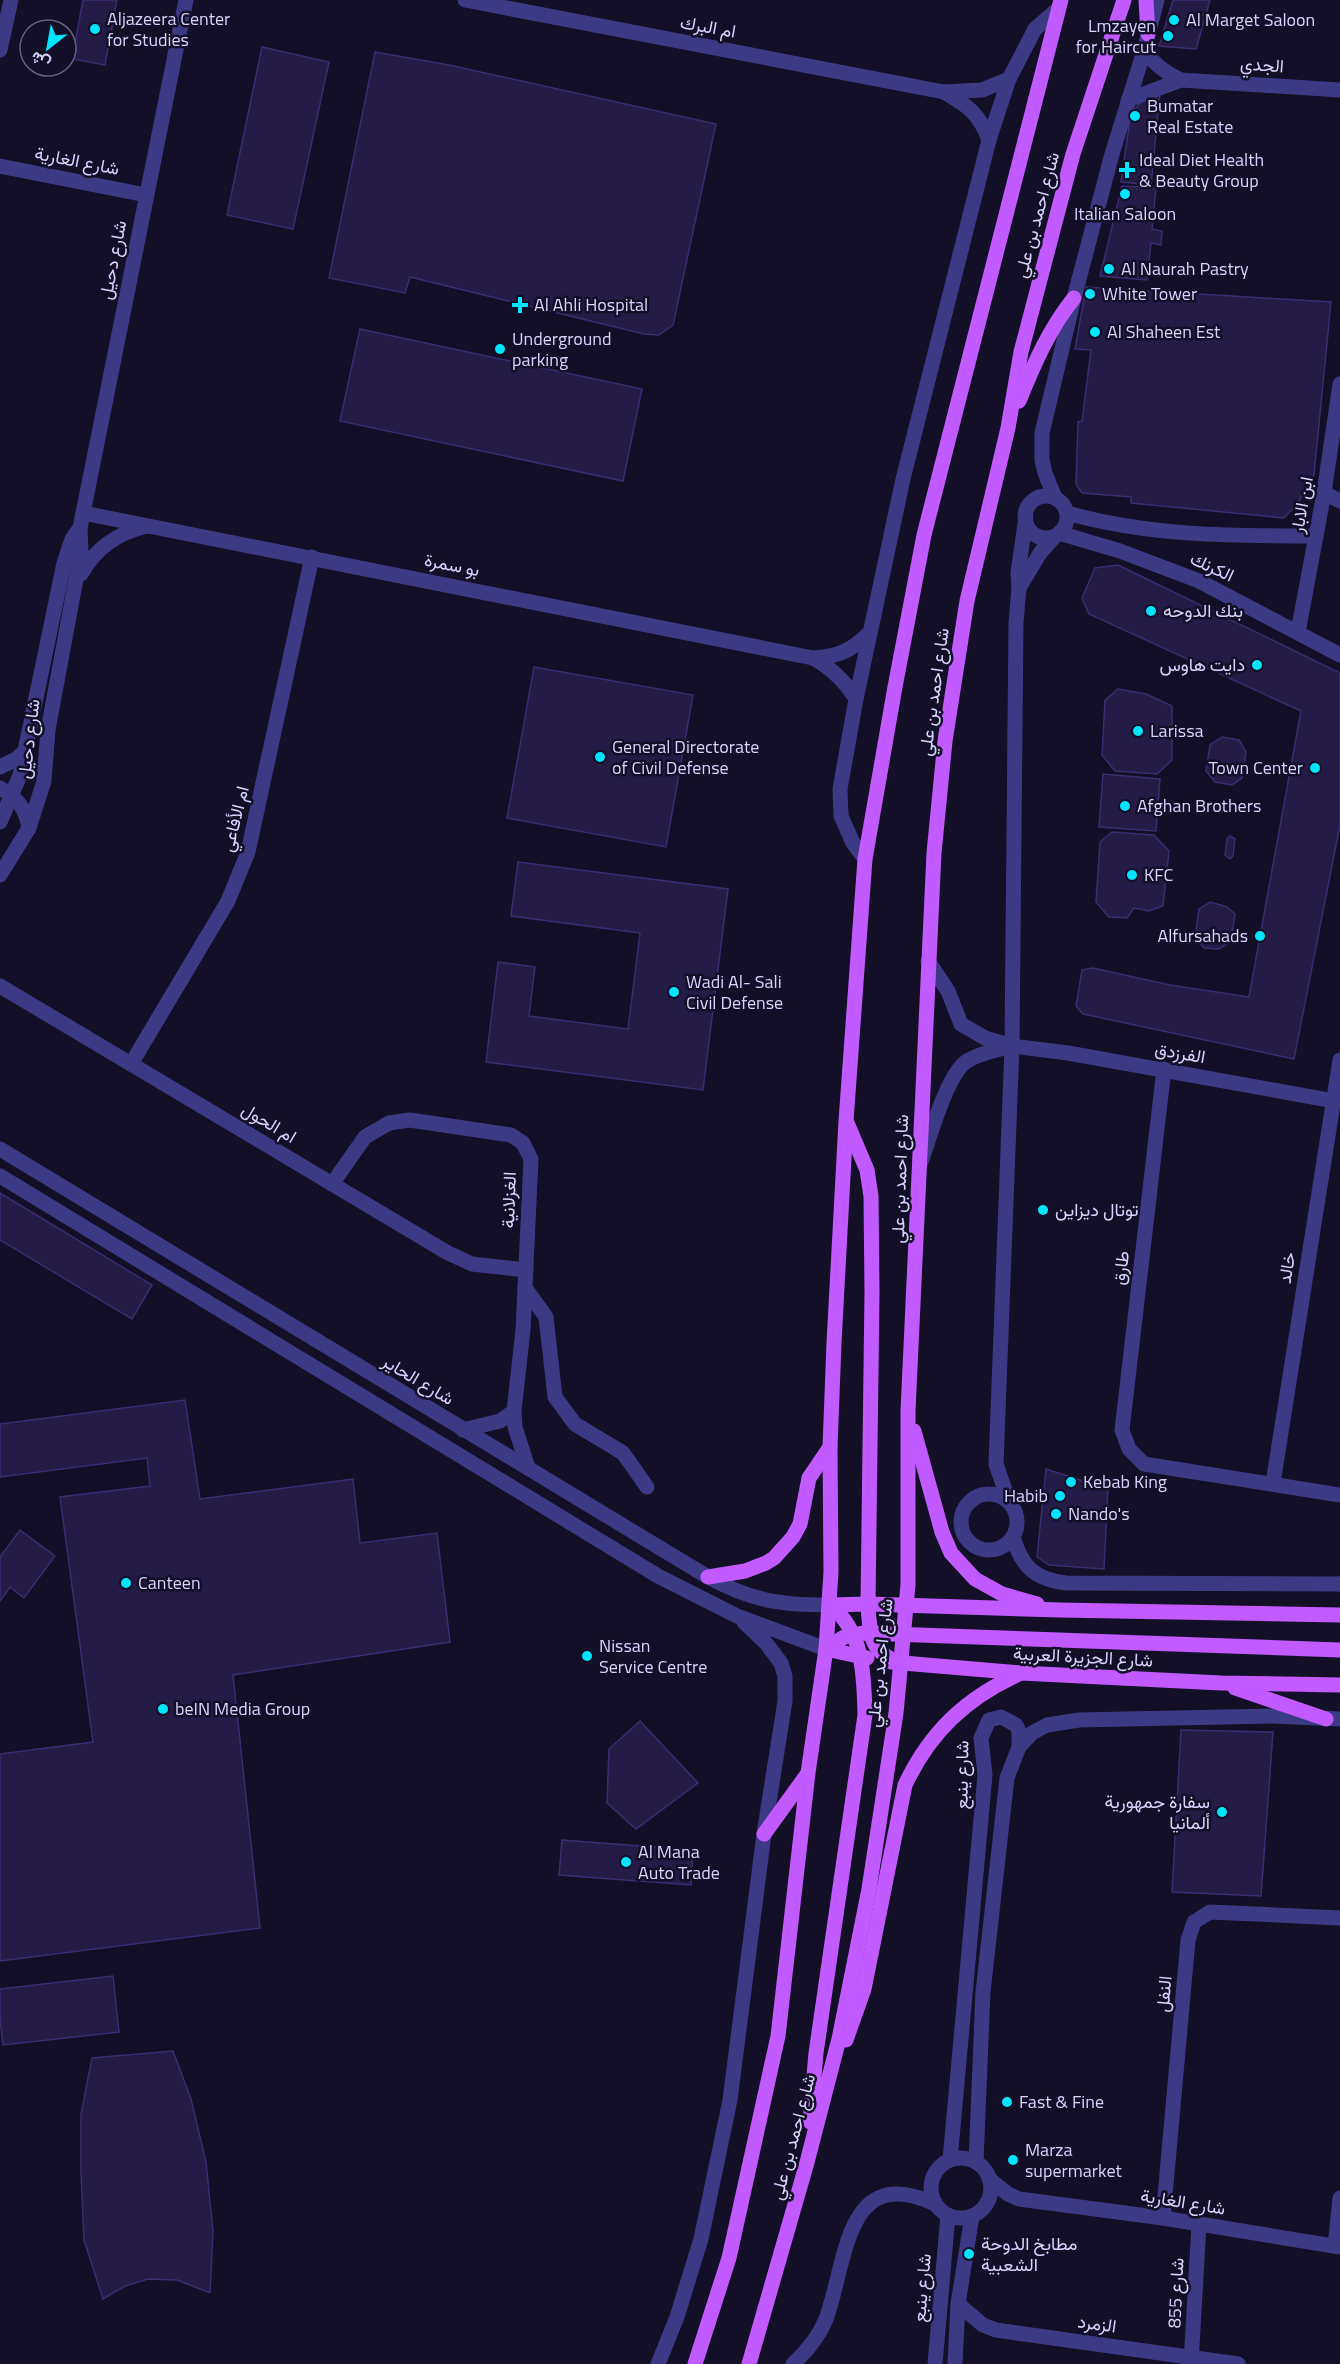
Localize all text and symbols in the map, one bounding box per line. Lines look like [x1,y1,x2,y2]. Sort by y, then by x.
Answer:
place label: Aljazeera Center for Studies [107,5,230,53]
place label: Al Marget Saloon [1186,6,1315,33]
street label: ام البرك [678,8,738,45]
place label: Lmzayen for Haircut [1076,12,1157,60]
marker: Al Marget Saloon [1167,13,1181,27]
north arrow [18,18,78,78]
marker: Aljazeera Center for Studies [88,22,102,36]
marker: Lmzayen for Haircut [1161,29,1175,43]
text: ش [26,46,55,76]
street label: الجدي [1239,50,1285,81]
place label: Bumatar Real Estate [1147,92,1233,140]
marker: Bumatar Real Estate [1128,109,1142,123]
street label: شارع الغارية [32,139,122,182]
place label: Ideal Diet Health & Beauty Group [1139,146,1264,194]
street label: شارع احمد بن علي [1007,149,1068,281]
marker: Ideal Diet Health & Beauty Group [1120,163,1134,177]
marker: Italian Saloon [1118,187,1132,201]
place label: Italian Saloon [1074,200,1176,227]
street label: شارع دحيل [92,218,133,302]
place label: Al Naurah Pastry [1121,255,1249,282]
marker: Al Naurah Pastry [1102,262,1116,276]
place label: White Tower [1102,280,1197,307]
marker: White Tower [1083,287,1097,301]
place label: Al Ahli Hospital [534,291,648,318]
marker: Al Ahli Hospital [511,296,529,314]
place label: Al Shaheen Est [1107,318,1221,345]
place label: Underground parking [512,325,612,373]
marker: Al Shaheen Est [1088,325,1102,339]
marker: Underground parking [493,342,507,356]
street label: ابن الابار [1283,474,1320,536]
street label: الكرنك [1186,545,1239,588]
street label: بو سمرة [422,546,482,583]
place label: بنك الدوحه [1163,597,1243,624]
marker: بنك الدوحه [1144,604,1158,618]
street label: شارع احمد بن علي [911,626,958,758]
place label: دايت هاوس [1159,651,1245,678]
marker: دايت هاوس [1250,658,1264,672]
street label: شارع دحيل [10,698,47,780]
place label: Larissa [1150,717,1204,744]
marker: Larissa [1131,724,1145,738]
place label: General Directorate of Civil Defense [612,733,759,781]
marker: General Directorate of Civil Defense [593,750,607,764]
place label: Town Center [1208,754,1303,781]
marker: Town Center [1308,761,1322,775]
street label: ام الأفاعي [213,783,258,855]
place label: Afghan Brothers [1137,792,1261,819]
marker: Afghan Brothers [1118,799,1132,813]
place label: KFC [1144,861,1174,888]
marker: KFC [1125,868,1139,882]
place label: Alfursahads [1157,922,1248,949]
marker: Alfursahads [1253,929,1267,943]
place label: Wadi Al- Sali Civil Defense [686,968,783,1016]
marker: Wadi Al- Sali Civil Defense [667,985,681,999]
street label: الفرزدق [1153,1035,1207,1070]
street label: ام الحول [237,1096,302,1150]
street label: شارع احمد بن علي [884,1114,917,1244]
street label: الغزلانية [494,1171,523,1229]
place label: توتال ديزاين [1055,1196,1139,1223]
marker: توتال ديزاين [1036,1203,1050,1217]
street label: طارق [1105,1249,1136,1287]
street label: خالد [1271,1250,1302,1286]
street label: شارع الحاير [376,1347,459,1412]
place label: Kebab King [1083,1468,1167,1495]
marker: Kebab King [1064,1475,1078,1489]
place label: Habib [1004,1482,1048,1509]
marker: Habib [1053,1489,1067,1503]
place label: Nando's [1068,1500,1130,1527]
marker: Nando's [1049,1507,1063,1521]
place label: Canteen [138,1569,201,1596]
marker: Canteen [119,1576,133,1590]
street label: شارع احمد بن علي [859,1597,902,1729]
place label: Nissan Service Centre [599,1632,707,1680]
street label: شارع الجزيرة العربية [1012,1639,1154,1674]
marker: Nissan Service Centre [580,1649,594,1663]
place label: beIN Media Group [175,1695,310,1722]
marker: beIN Media Group [156,1702,170,1716]
street label: شارع ينبع [947,1740,976,1810]
place label: سفارة جمهورية ألمانيا [1105,1788,1210,1836]
marker: سفارة جمهورية ألمانيا [1215,1805,1229,1819]
place label: Al Mana Auto Trade [638,1838,720,1886]
marker: Al Mana Auto Trade [619,1855,633,1869]
street label: النفل [1148,1975,1179,2013]
street label: شارع احمد بن علي [763,2071,824,2203]
place label: Fast & Fine [1019,2088,1104,2115]
marker: Fast & Fine [1000,2095,1014,2109]
place label: Marza supermarket [1025,2136,1122,2184]
marker: Marza supermarket [1006,2153,1020,2167]
street label: شارع الغارية [1139,2181,1227,2222]
place label: مطابخ الدوحة الشعبية [981,2230,1077,2278]
marker: مطابخ الدوحة الشعبية [962,2247,976,2261]
street label: شارع ينبع [905,2252,938,2323]
street label: شارع 855 [1160,2257,1191,2329]
street label: الزمرد [1076,2307,1118,2340]

